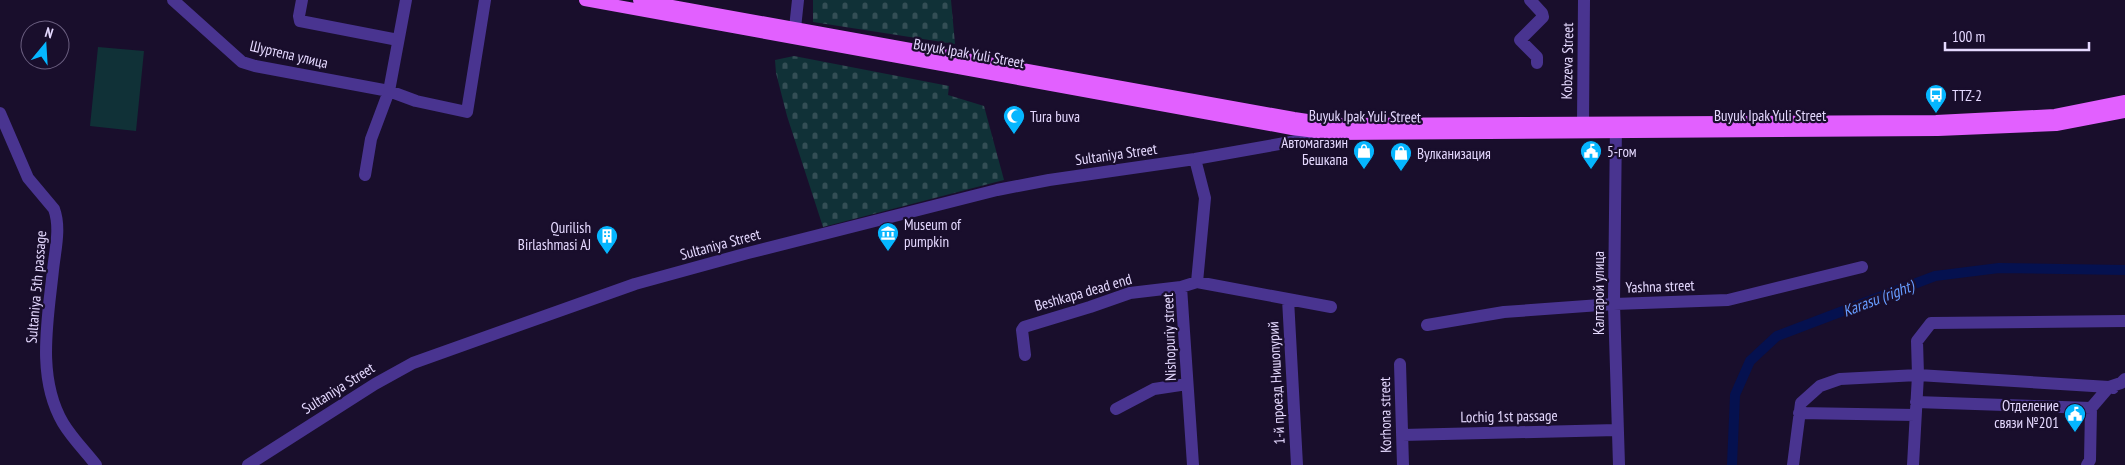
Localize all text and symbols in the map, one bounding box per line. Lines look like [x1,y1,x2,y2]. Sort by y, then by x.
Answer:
north arrow [20,20,70,70]
scale bar [1945,20,2089,52]
street label: Kobzeva Street [1557,22,1577,100]
text: N [43,23,55,42]
text: 100 m [1952,27,1985,46]
street label: Buyuk Ipak Yuli Street [912,34,1026,72]
street label: Шуртепа улица [248,36,330,72]
bus stop icon: TTZ-2 [1924,83,1948,114]
place label: TTZ-2 [1952,86,1982,105]
mosque icon: Tura buva [1002,104,1026,135]
street label: Buyuk Ipak Yuli Street [1309,106,1421,126]
street label: Buyuk Ipak Yuli Street [1714,106,1826,125]
place label: Tura buva [1030,107,1080,126]
place label: Автомагазин Бешкапа [1281,133,1348,169]
street label: Sultаniya Street [1074,139,1158,169]
shop icon: Автомагазин Бешкапа [1352,139,1376,170]
public building icon: 5-гом [1579,139,1603,170]
shop icon: Вулканизация [1389,141,1413,172]
place label: 5-гом [1607,142,1637,161]
place label: Вулканизация [1417,144,1491,163]
place label: Museum of pumpkin [904,215,962,251]
place label: Qurilish Birlashmasi AJ [518,218,591,254]
museum icon: Museum of pumpkin [876,221,900,252]
building icon: Qurilish Birlashmasi AJ [595,224,619,255]
street label: Sultаniya Street [678,224,762,264]
street label: Sultaniya 5th passage [22,230,50,344]
street label: Калтарой улица [1589,251,1608,335]
street label: Beshkapa dead end [1032,269,1134,315]
street label: Yashna street [1625,275,1695,297]
water label: Karasu (right) [1840,275,1918,321]
street label: Nishopuriy street [1158,293,1180,381]
street label: 1-й проезд Нишопурий [1263,321,1289,445]
street label: Sultаniya Street [298,358,378,418]
street label: Korhona street [1375,377,1395,453]
place label: Отделение связи №201 [1994,396,2059,432]
public building icon: Отделение связи №201 [2063,402,2087,433]
street label: Lochig 1st passage [1460,406,1558,426]

